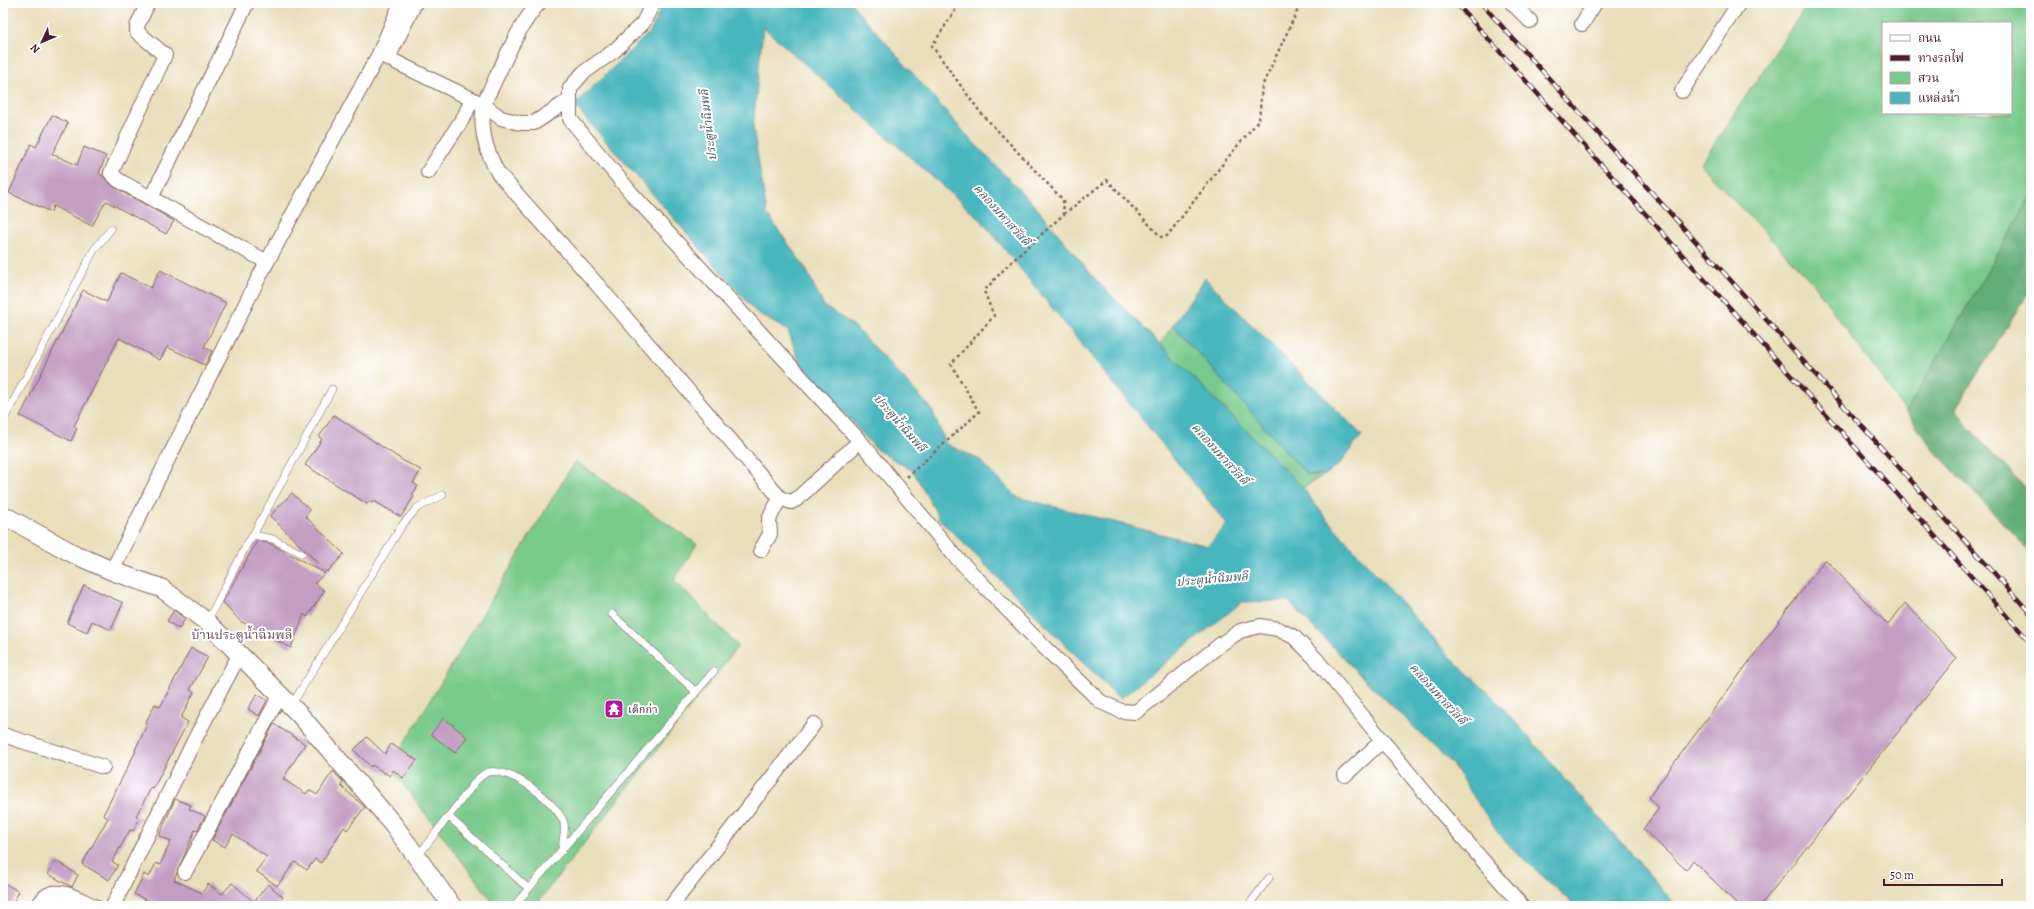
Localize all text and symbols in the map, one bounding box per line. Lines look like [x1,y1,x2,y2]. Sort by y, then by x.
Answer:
north arrow [22,22,62,62]
legend [1882,22,2012,114]
text: ถนน [1918,30,1941,46]
text: N [27,41,43,57]
text: ทางรถไฟ [1918,49,1964,66]
text: สวน [1918,70,1940,86]
water label: ประตูน้ำฉิมพลี [694,87,720,162]
text: แหล่งน้ำ [1918,89,1960,106]
water label: คลองมหาสวัสดิ์ [970,180,1037,252]
water label: ประตูน้ำฉิมพลี [870,390,932,457]
water label: คลองมหาสวัสดิ์ [1188,419,1255,491]
water label: ประตูน้ำฉิมพลี [1175,567,1250,590]
district label: บ้านประตูน้ำฉิมพลี [191,625,293,643]
water label: คลองมหาสวัสดิ์ [1406,659,1473,731]
temple icon: เต็กก่า [603,698,625,720]
place label: เต็กก่า [628,702,658,717]
scale bar [1884,861,2002,887]
text: 50 m [1890,867,1914,883]

